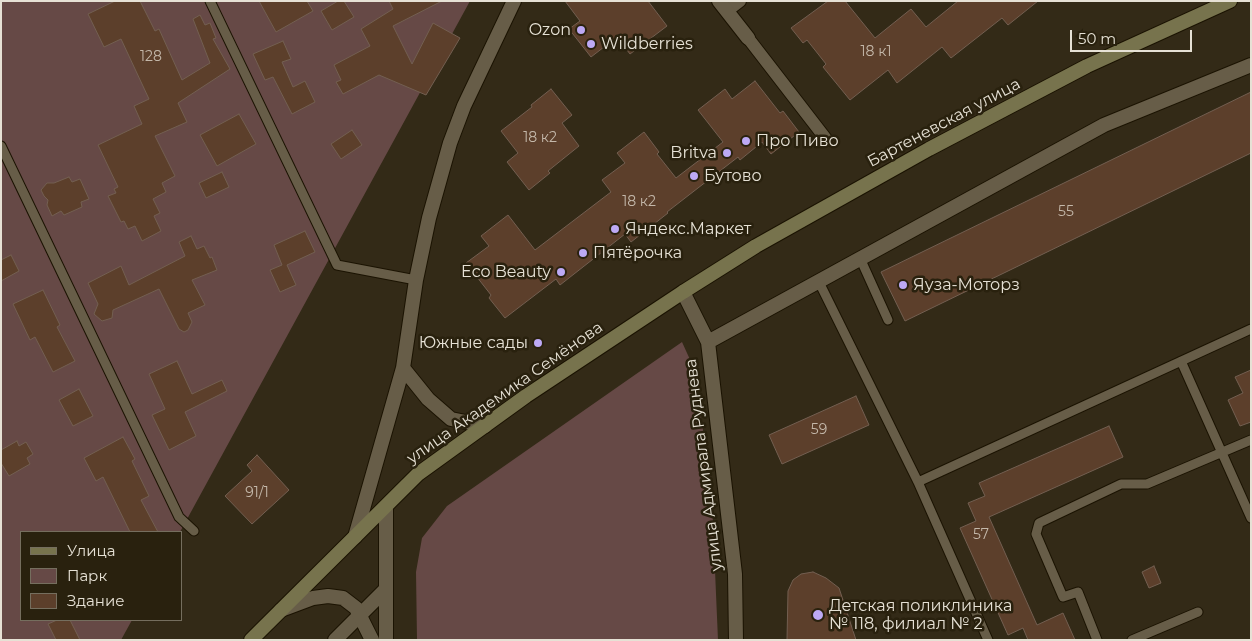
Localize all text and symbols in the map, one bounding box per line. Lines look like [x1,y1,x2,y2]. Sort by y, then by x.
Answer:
place label: Ozon [529,20,571,40]
scale bar [1072,20,1194,52]
marker: Ozon [575,24,587,36]
text: 50 m [1078,29,1116,48]
place label: Wildberries [601,34,693,54]
marker: Wildberries [585,38,597,50]
house number: 18 к1 [861,44,891,60]
house number: 128 [140,49,162,65]
street label: Бартеневская улица [864,75,1024,171]
house number: 18 к2 [523,130,557,146]
place label: Про Пиво [756,131,839,151]
marker: Про Пиво [740,135,752,147]
place label: Britva [670,143,717,163]
marker: Britva [721,147,733,159]
place label: Бутово [704,166,762,186]
marker: Бутово [688,170,700,182]
house number: 18 к2 [622,194,656,210]
house number: 55 [1058,204,1074,220]
place label: Яндекс.Маркет [625,219,751,239]
marker: Яндекс.Маркет [609,223,621,235]
place label: Пятёрочка [593,243,682,263]
marker: Пятёрочка [577,247,589,259]
place label: Eco Beauty [461,262,551,282]
marker: Eco Beauty [555,266,567,278]
place label: Яуза-Моторз [913,275,1020,295]
marker: Яуза-Моторз [897,279,909,291]
street label: улица Академика Семёнова [403,318,607,468]
place label: Южные сады [419,333,528,353]
marker: Южные сады [532,337,544,349]
street label: улица Адмирала Руднева [681,358,727,572]
house number: 59 [811,422,827,438]
house number: 91/1 [245,485,269,501]
house number: 57 [973,527,989,543]
legend [20,531,182,621]
text: Улица [67,541,115,560]
text: Парк [67,566,107,585]
text: Здание [67,591,125,610]
place label: Детская поликлиника № 118, филиал № 2 [829,596,1012,634]
marker: Детская поликлиника № 118, филиал № 2 [811,608,825,622]

